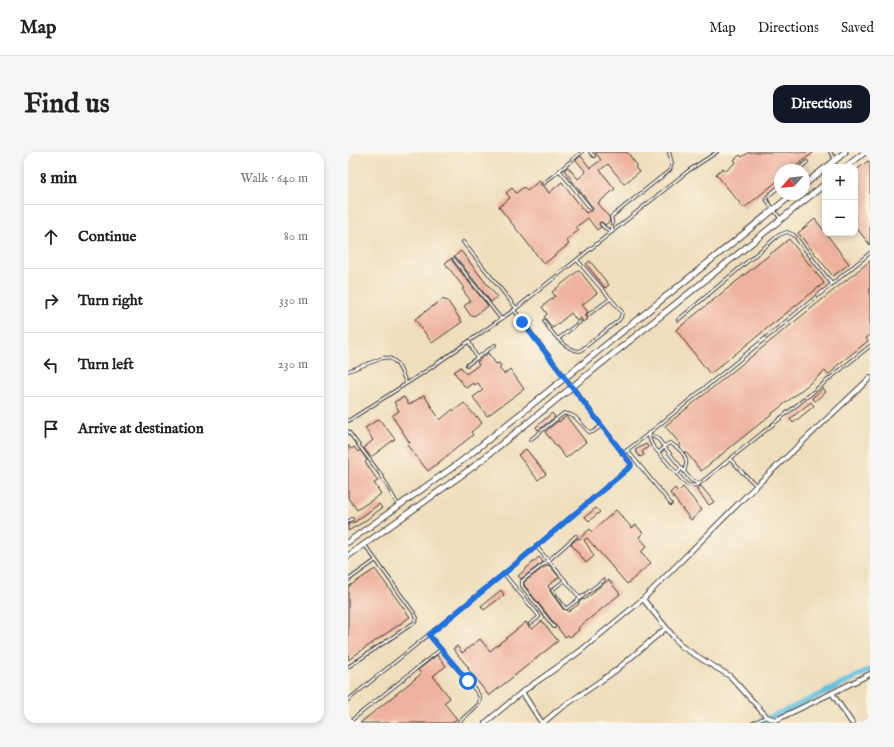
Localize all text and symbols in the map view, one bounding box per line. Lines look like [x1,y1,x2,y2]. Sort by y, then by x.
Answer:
text: Map [20,16,56,40]
text: Map [709,19,736,37]
text: Directions [758,19,819,37]
text: Saved [841,19,874,37]
button: Directions [773,85,870,123]
text: Find us [24,87,110,122]
north arrow [774,164,810,200]
map controls [822,164,858,236]
button: + [822,164,858,200]
text: 8 min [40,168,77,189]
text: Walk · 640 m [241,170,308,187]
button: − [822,200,858,236]
icon: ahead [40,226,62,248]
text: Continue [78,227,136,246]
text: 80 m [284,228,308,245]
icon: right [40,290,62,312]
text: Turn right [78,291,143,310]
text: 330 m [279,292,308,309]
route end [513,313,531,331]
icon: left [40,354,62,376]
text: Turn left [78,355,134,374]
text: 230 m [278,356,308,373]
icon: arrive [40,418,62,440]
text: Arrive at destination [78,419,204,438]
route start [459,672,477,690]

